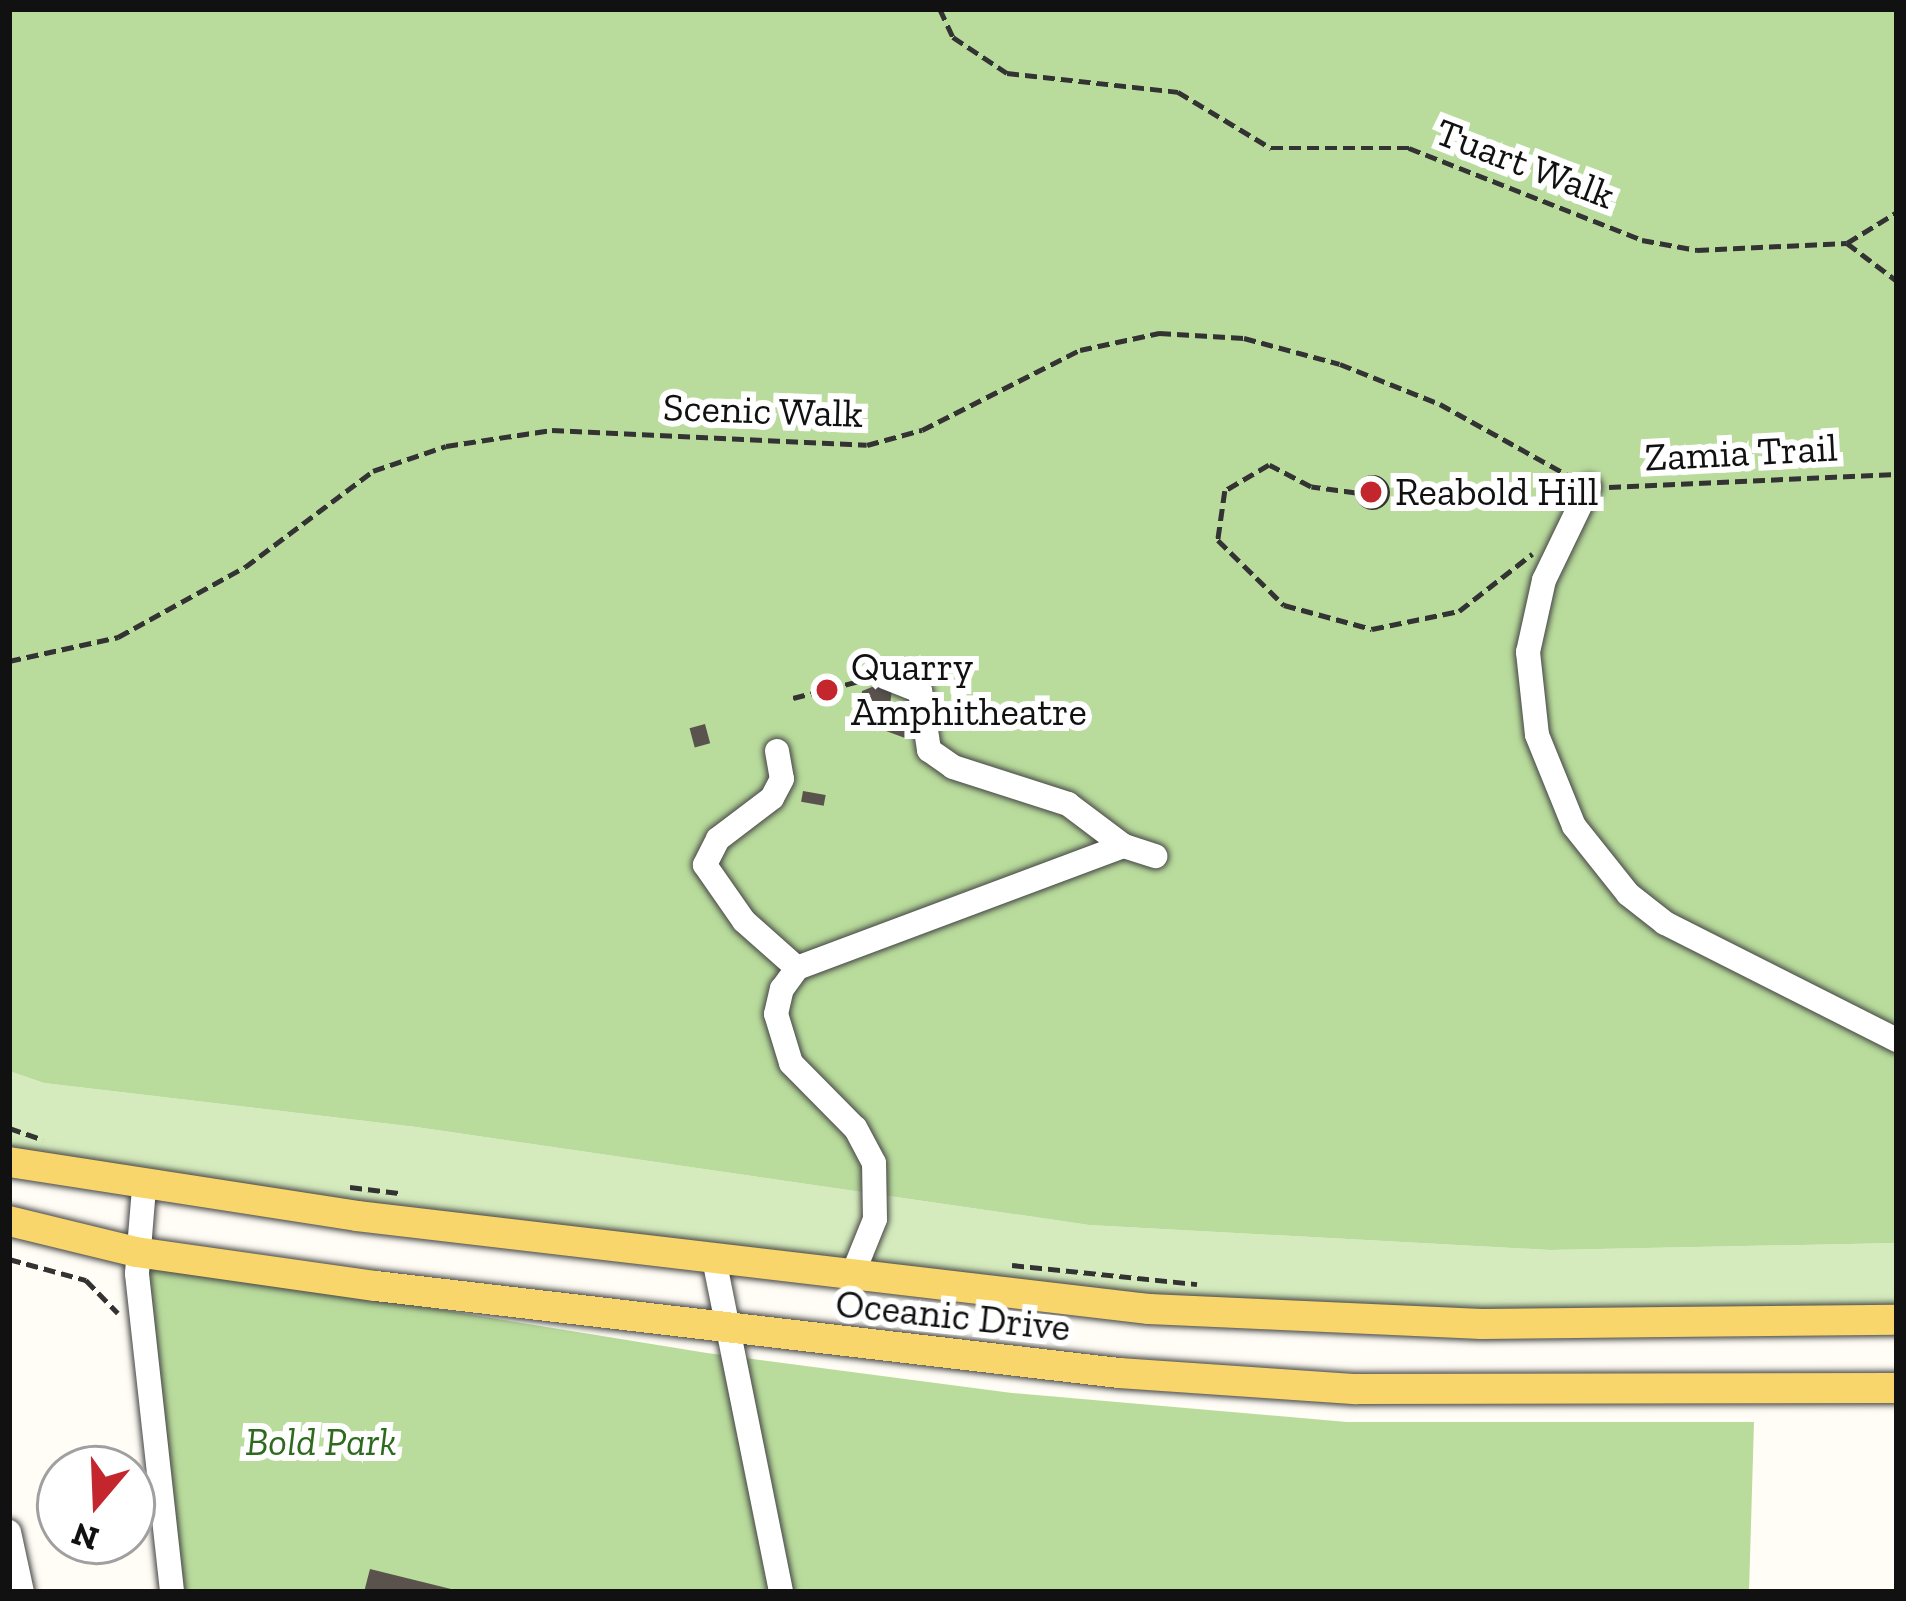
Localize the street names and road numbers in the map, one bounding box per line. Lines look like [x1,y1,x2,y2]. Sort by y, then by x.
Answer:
street label: Tuart Walk [1428,108,1622,220]
street label: Scenic Walk [662,384,864,438]
street label: Zamia Trail [1643,425,1839,481]
street label: Oceanic Drive [833,1280,1073,1352]

